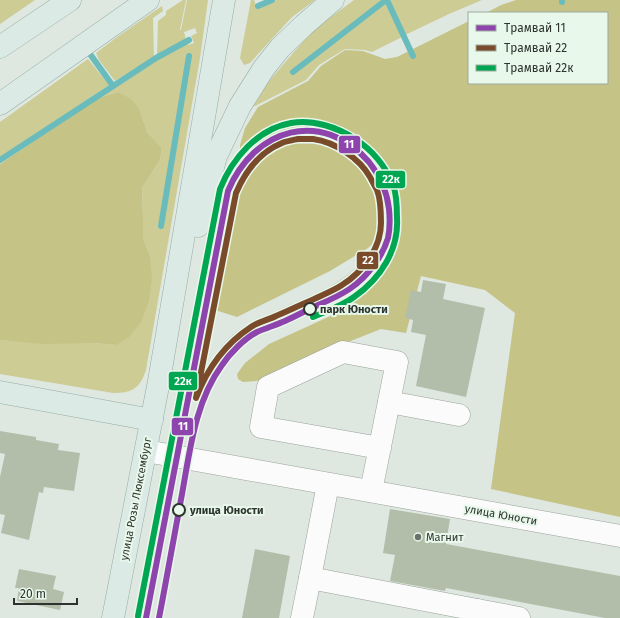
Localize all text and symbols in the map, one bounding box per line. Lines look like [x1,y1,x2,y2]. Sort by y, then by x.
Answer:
legend [468,12,608,84]
text: Трамвай 11 [504,21,566,35]
text: Трамвай 22 [504,41,567,55]
text: Трамвай 22к [504,61,574,75]
line badge: 11 [338,135,361,154]
text: 11 [344,138,354,151]
line badge: 22к [375,170,406,189]
text: 22к [382,173,401,186]
line badge: 22 [356,251,379,270]
text: 22 [362,254,374,267]
marker: парк Юности [303,302,317,316]
place label: парк Юности [320,303,388,316]
line badge: 22к [168,371,198,391]
text: 22к [174,375,193,388]
line badge: 11 [171,417,194,436]
text: 11 [178,420,188,433]
street label: улица Розы Люксембург [118,436,154,562]
street label: улица Юности [464,502,538,528]
marker: улица Юности [172,503,186,517]
place label: улица Юности [189,504,264,517]
place label: Магнит [426,531,463,544]
marker: Магнит [413,532,423,542]
scale bar [14,580,77,606]
text: 20 m [20,587,46,601]

